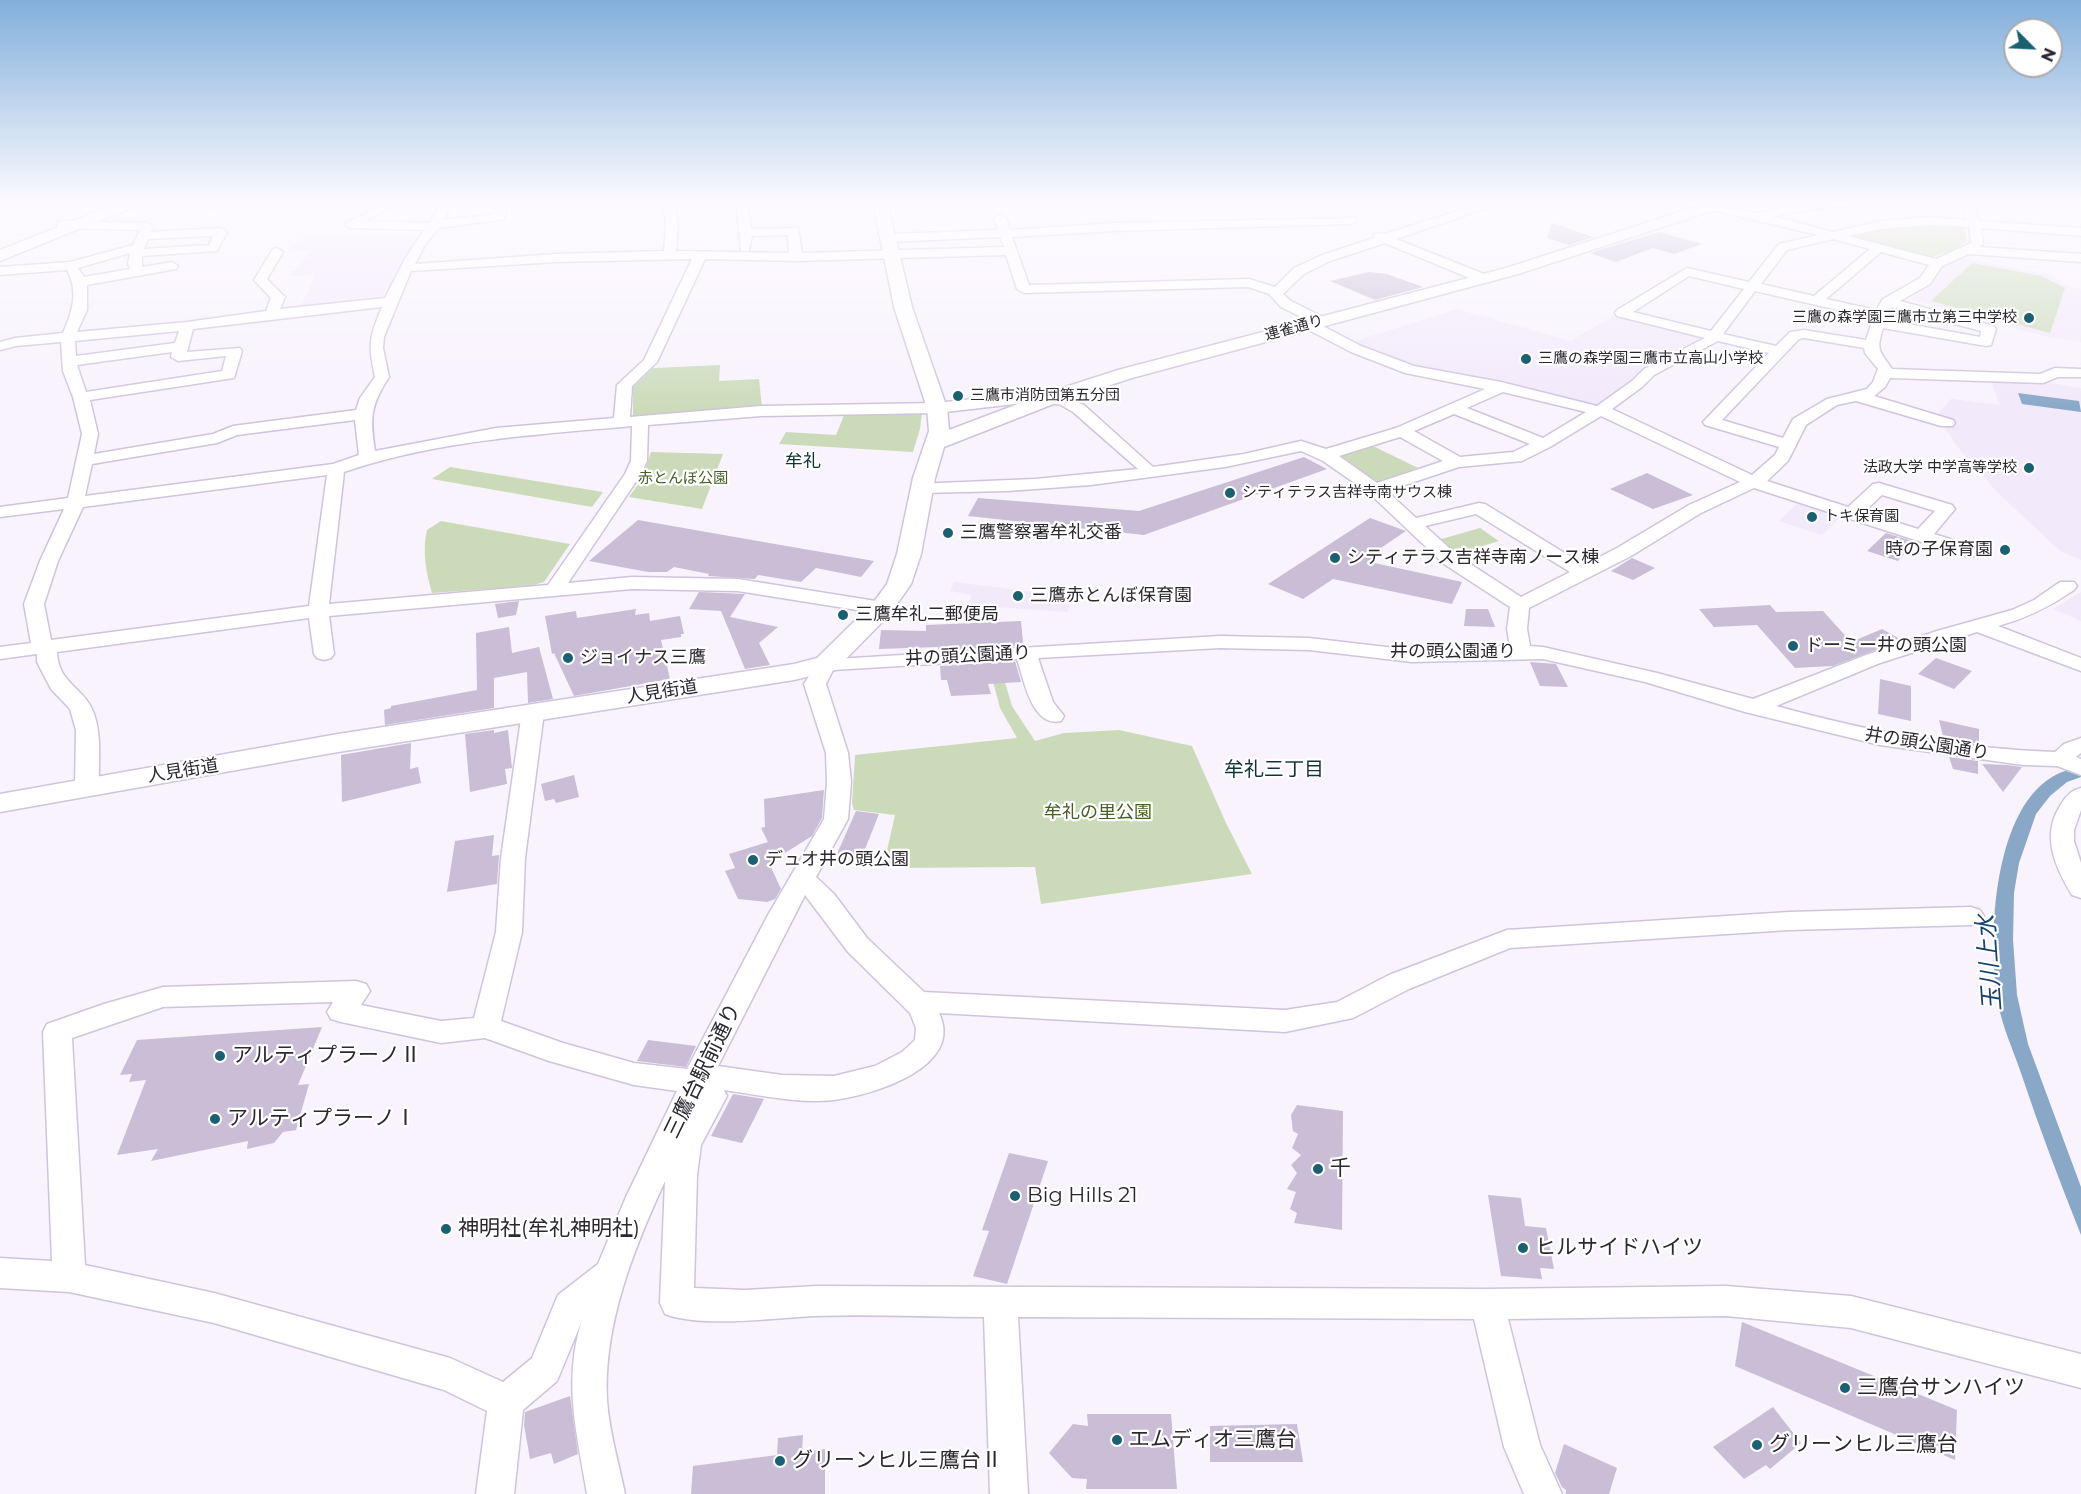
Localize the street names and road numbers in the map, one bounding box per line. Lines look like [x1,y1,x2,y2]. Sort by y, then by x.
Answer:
street label: 連雀通り [1263,312,1325,344]
street label: 井の頭公園通り [1390,641,1516,663]
street label: 井の頭公園通り [905,642,1031,670]
street label: 人見街道 [625,676,699,708]
street label: 井の頭公園通り [1863,723,1991,765]
street label: 人見街道 [146,755,220,787]
street label: 三鷹台駅前通り [659,999,747,1143]

